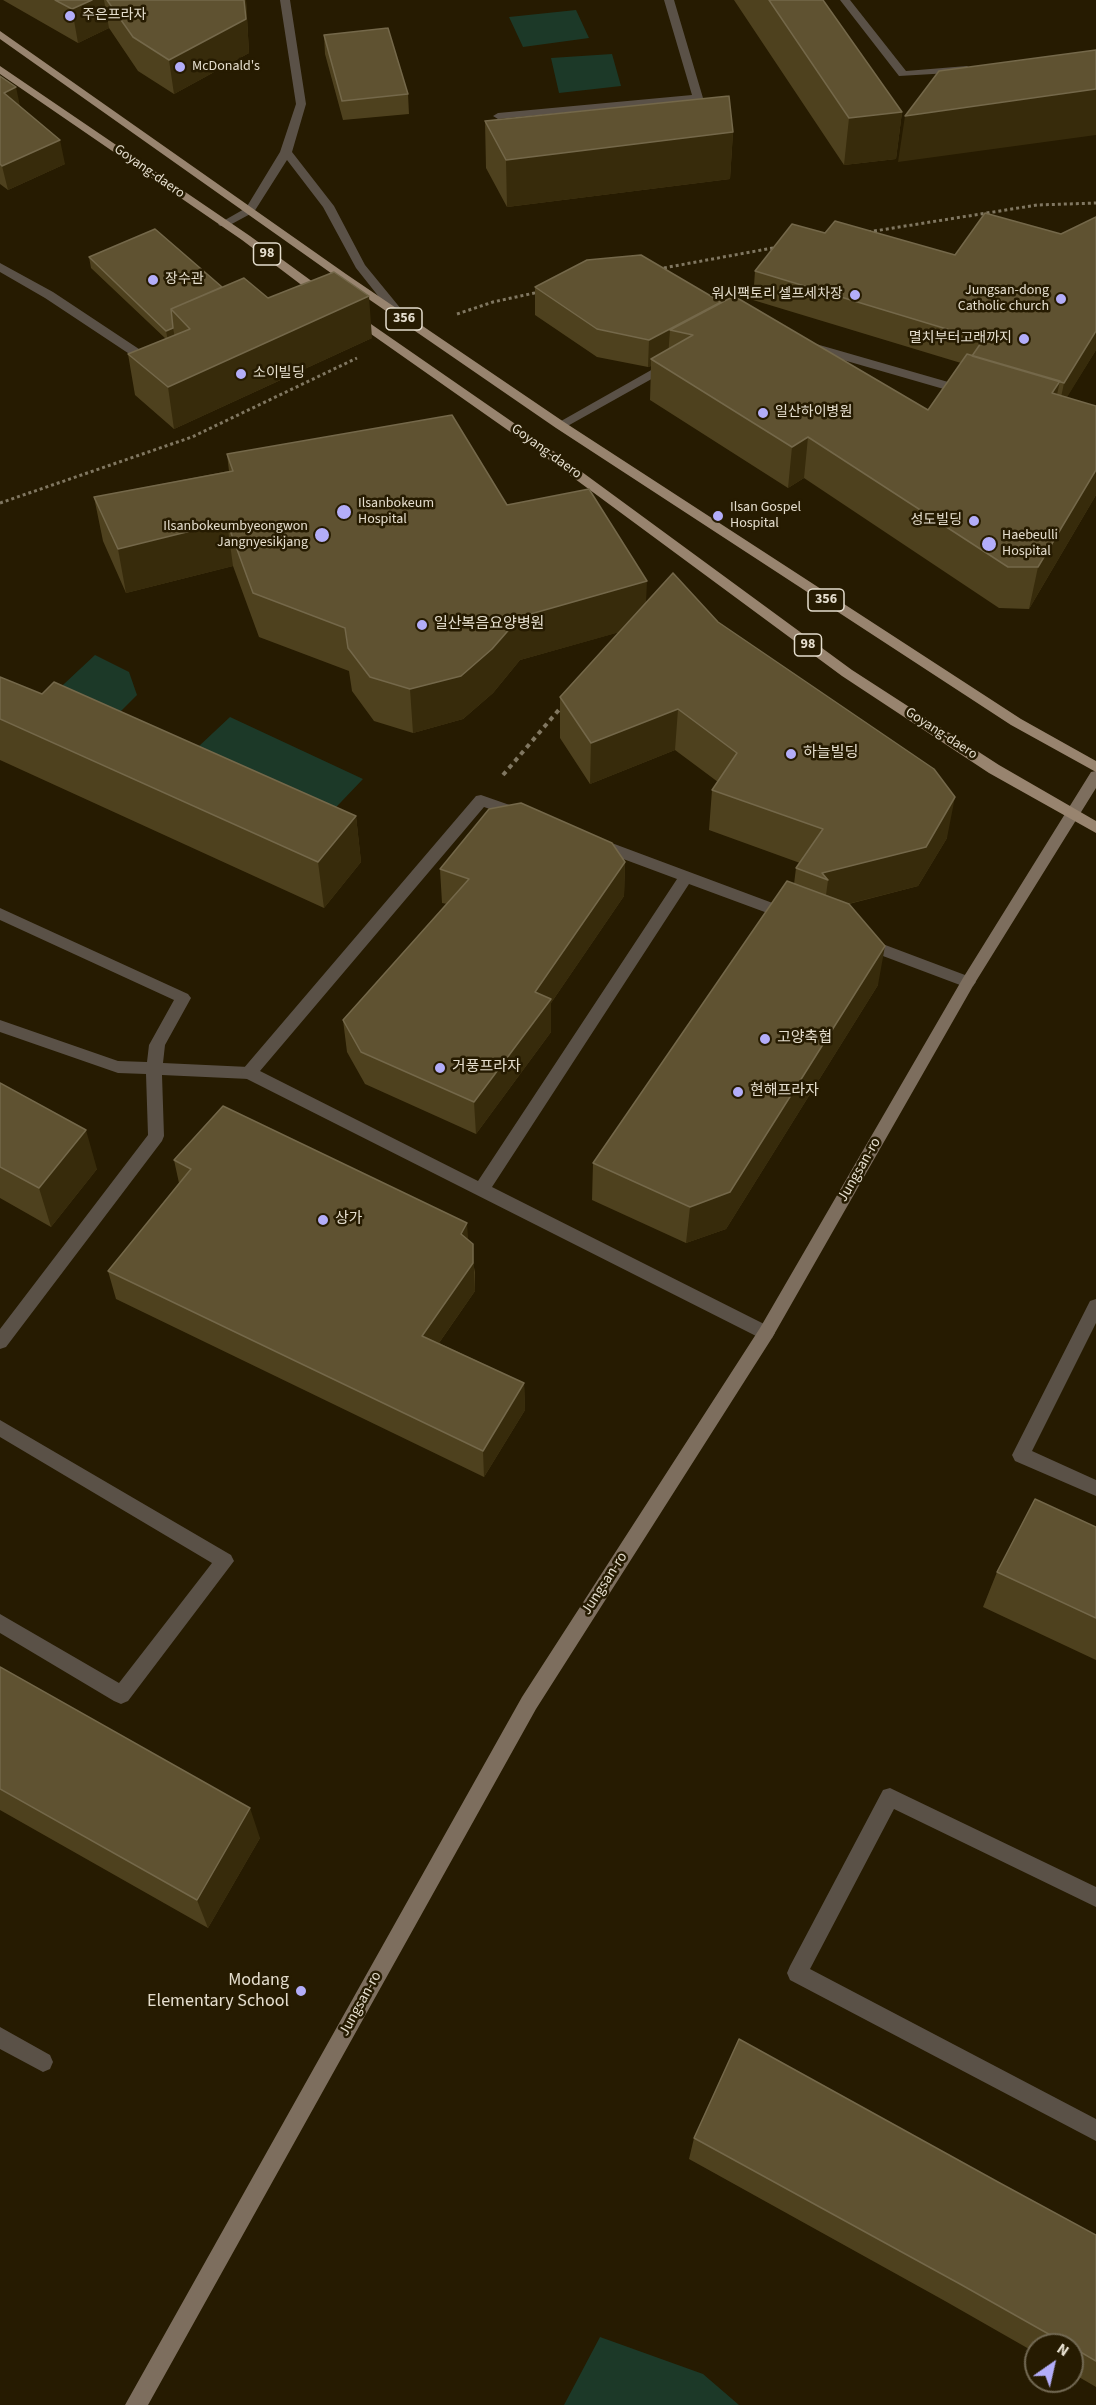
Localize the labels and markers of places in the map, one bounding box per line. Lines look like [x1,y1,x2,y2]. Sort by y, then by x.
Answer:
place label: 주은프라자 [82,8,146,24]
marker: 주은프라자 [63,9,77,23]
place label: McDonald's [192,59,260,75]
marker: McDonald's [173,60,187,74]
place label: 장수관 [165,272,204,288]
marker: 장수관 [146,273,160,287]
place label: Jungsan-dong Catholic church [958,283,1049,316]
place label: 워시팩토리 셀프세차장 [711,287,843,303]
marker: 워시팩토리 셀프세차장 [848,288,862,302]
marker: Jungsan-dong Catholic church [1054,292,1068,306]
place label: 멸치부터고래까지 [909,331,1012,347]
marker: 멸치부터고래까지 [1017,332,1031,346]
place label: 소이빌딩 [253,366,305,382]
marker: 소이빌딩 [234,367,248,381]
place label: 일산하이병원 [775,405,852,421]
marker: 일산하이병원 [756,406,770,420]
place label: Ilsanbokeum Hospital [358,496,434,528]
place label: Ilsan Gospel Hospital [730,500,801,532]
marker: Ilsanbokeum Hospital [335,503,353,521]
marker: Ilsan Gospel Hospital [711,509,725,523]
place label: 성도빌딩 [910,513,962,529]
marker: 성도빌딩 [967,514,981,528]
place label: Ilsanbokeumbyeongwon Jangnyesikjang [163,519,308,552]
marker: Ilsanbokeumbyeongwon Jangnyesikjang [313,526,331,544]
place label: Haebeulli Hospital [1002,528,1058,560]
marker: Haebeulli Hospital [980,535,998,553]
place label: 일산복음요양병원 [434,616,544,634]
marker: 일산복음요양병원 [415,618,429,632]
place label: 하늘빌딩 [803,745,858,763]
marker: 하늘빌딩 [784,747,798,761]
place label: 고양축협 [777,1030,832,1048]
marker: 고양축협 [758,1032,772,1046]
place label: 거풍프라자 [452,1059,521,1077]
marker: 거풍프라자 [433,1061,447,1075]
place label: 현해프라자 [750,1083,819,1101]
marker: 현해프라자 [731,1085,745,1099]
place label: 상가 [335,1211,363,1229]
marker: 상가 [316,1213,330,1227]
place label: Modang Elementary School [147,1970,289,2012]
marker: Modang Elementary School [294,1984,308,1998]

